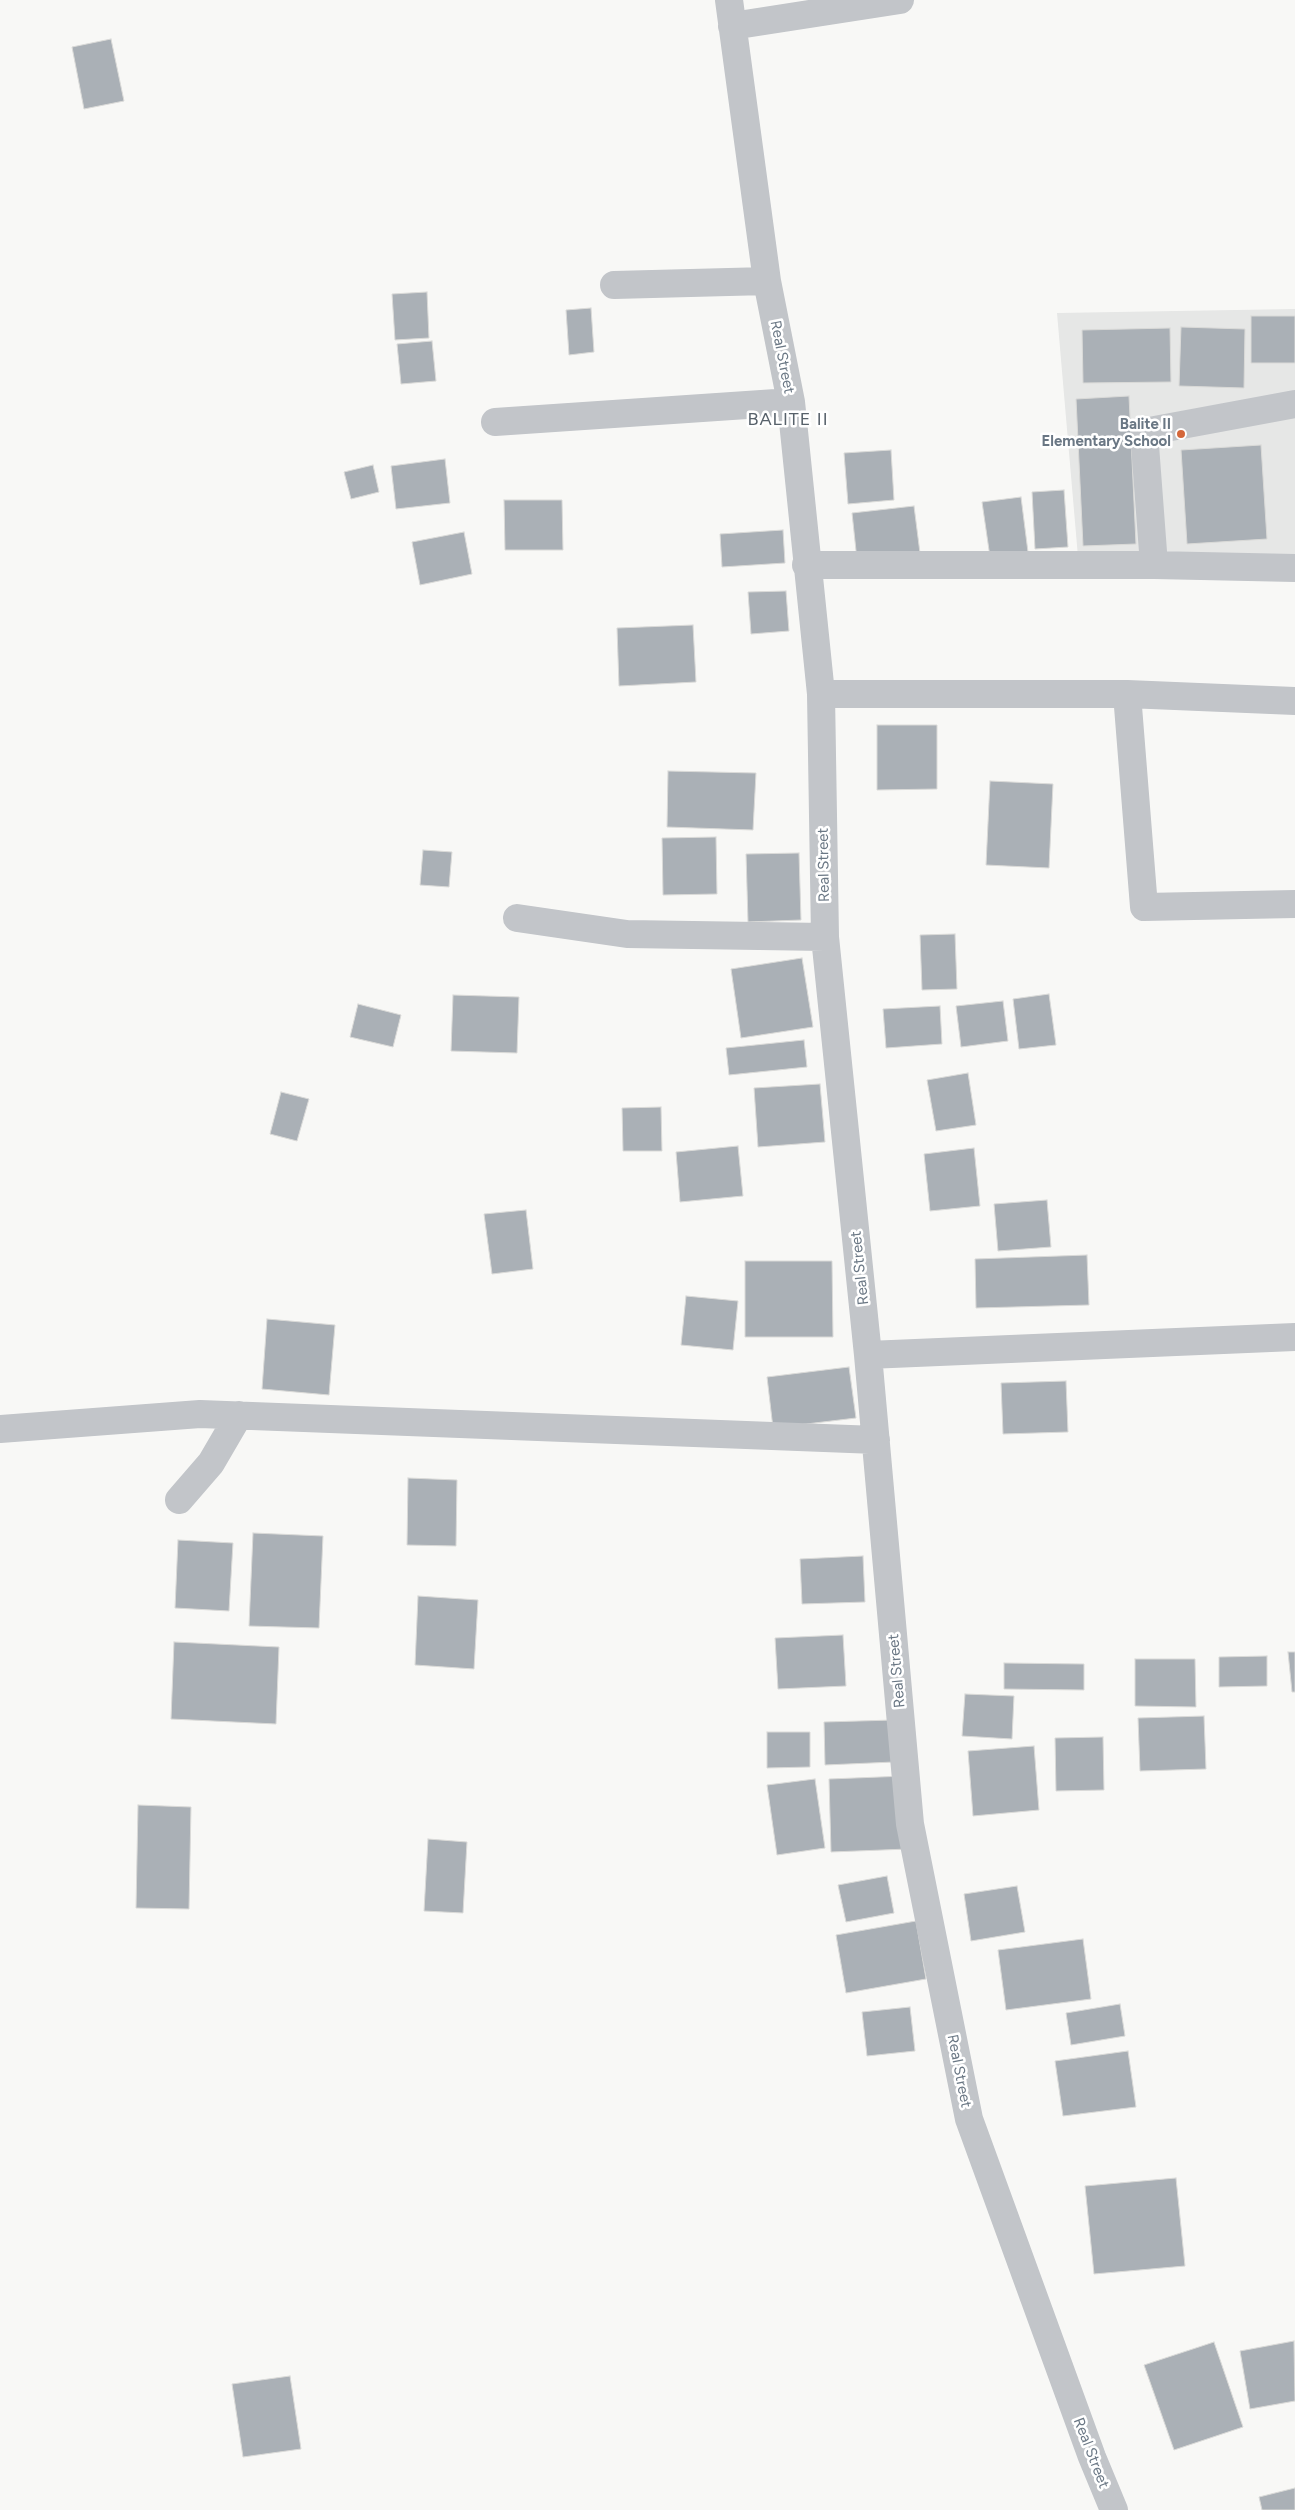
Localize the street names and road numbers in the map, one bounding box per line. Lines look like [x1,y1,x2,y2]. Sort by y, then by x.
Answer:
street label: Real Street [766,319,798,395]
street label: Real Street [814,828,834,902]
street label: Real Street [847,1230,873,1306]
street label: Real Street [885,1633,909,1709]
street label: Real Street [943,2033,975,2109]
street label: Real Street [1069,2415,1113,2491]

